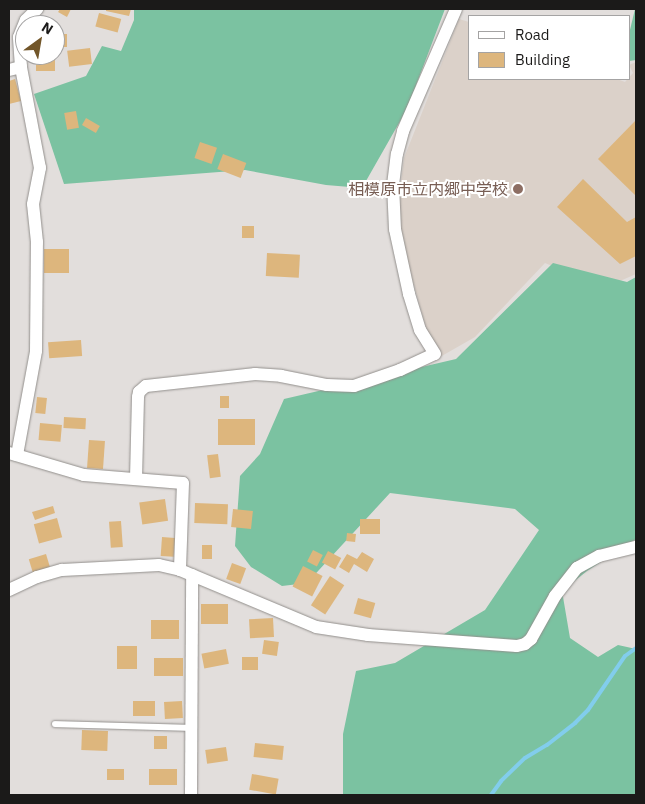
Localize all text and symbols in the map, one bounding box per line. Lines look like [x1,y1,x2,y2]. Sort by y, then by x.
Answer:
north arrow [15,15,65,65]
legend [468,15,630,80]
text: N [38,18,56,38]
text: Road [515,25,550,44]
text: Building [515,50,570,69]
place label: 相模原市立内郷中学校 [348,179,508,199]
marker: 相模原市立内郷中学校 [512,183,524,195]

